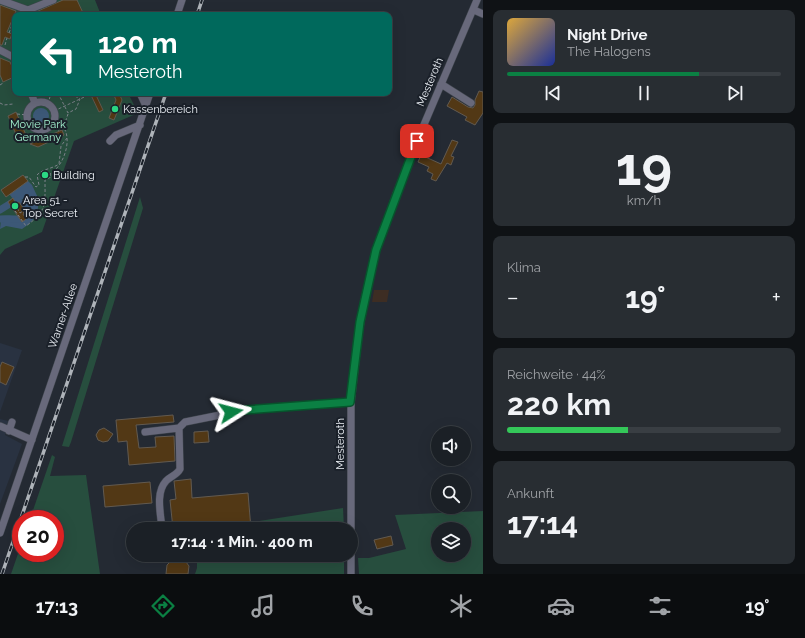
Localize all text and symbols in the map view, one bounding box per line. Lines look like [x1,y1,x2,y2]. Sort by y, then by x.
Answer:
text: Night Drive [567,26,647,44]
text: 120 m [98,27,178,60]
icon: left [32,28,84,80]
text: The Halogens [567,44,651,59]
street label: Mesteroth [414,56,446,108]
text: Mesteroth [98,61,182,82]
icon: previous [542,82,564,104]
icon: pause [633,82,655,104]
icon: next [724,82,746,104]
place label: Kassenbereich [123,103,198,116]
marker: Kassenbereich [110,104,120,114]
park label: Movie Park Germany [10,118,66,144]
pin [400,124,434,158]
icon: arrive [406,130,428,152]
text: 19 [616,136,672,197]
place label: Building [53,169,95,182]
marker: Building [40,170,50,180]
text: km/h [627,193,661,208]
place label: Area 51 - Top Secret [23,194,78,220]
marker: Area 51 - Top Secret [10,201,20,211]
text: Klima [507,260,541,275]
text: 19° [625,280,665,315]
street label: Warner-Allee [46,281,80,350]
text: − [507,284,519,310]
text: + [772,284,781,310]
text: Reichweite · 44% [507,367,606,382]
text: 220 km [507,387,611,422]
position arrow [210,391,252,433]
street label: Mesteroth [334,418,347,470]
map controls [431,426,471,562]
button: sound [431,426,471,466]
button: search [431,474,471,514]
text: Ankunft [507,486,554,501]
text: 17:14 [507,506,578,541]
speed limit sign: 20 [12,510,64,562]
button: layers [431,522,471,562]
text: 17:14 · 1 Min. · 400 m [171,533,313,551]
icon: directions [149,592,177,620]
icon: music [249,592,277,620]
icon: phone [348,592,376,620]
icon: climate [447,592,475,620]
icon: car [547,592,575,620]
icon: filters [646,592,674,620]
text: 17:13 [36,596,78,617]
text: 19° [745,596,769,617]

